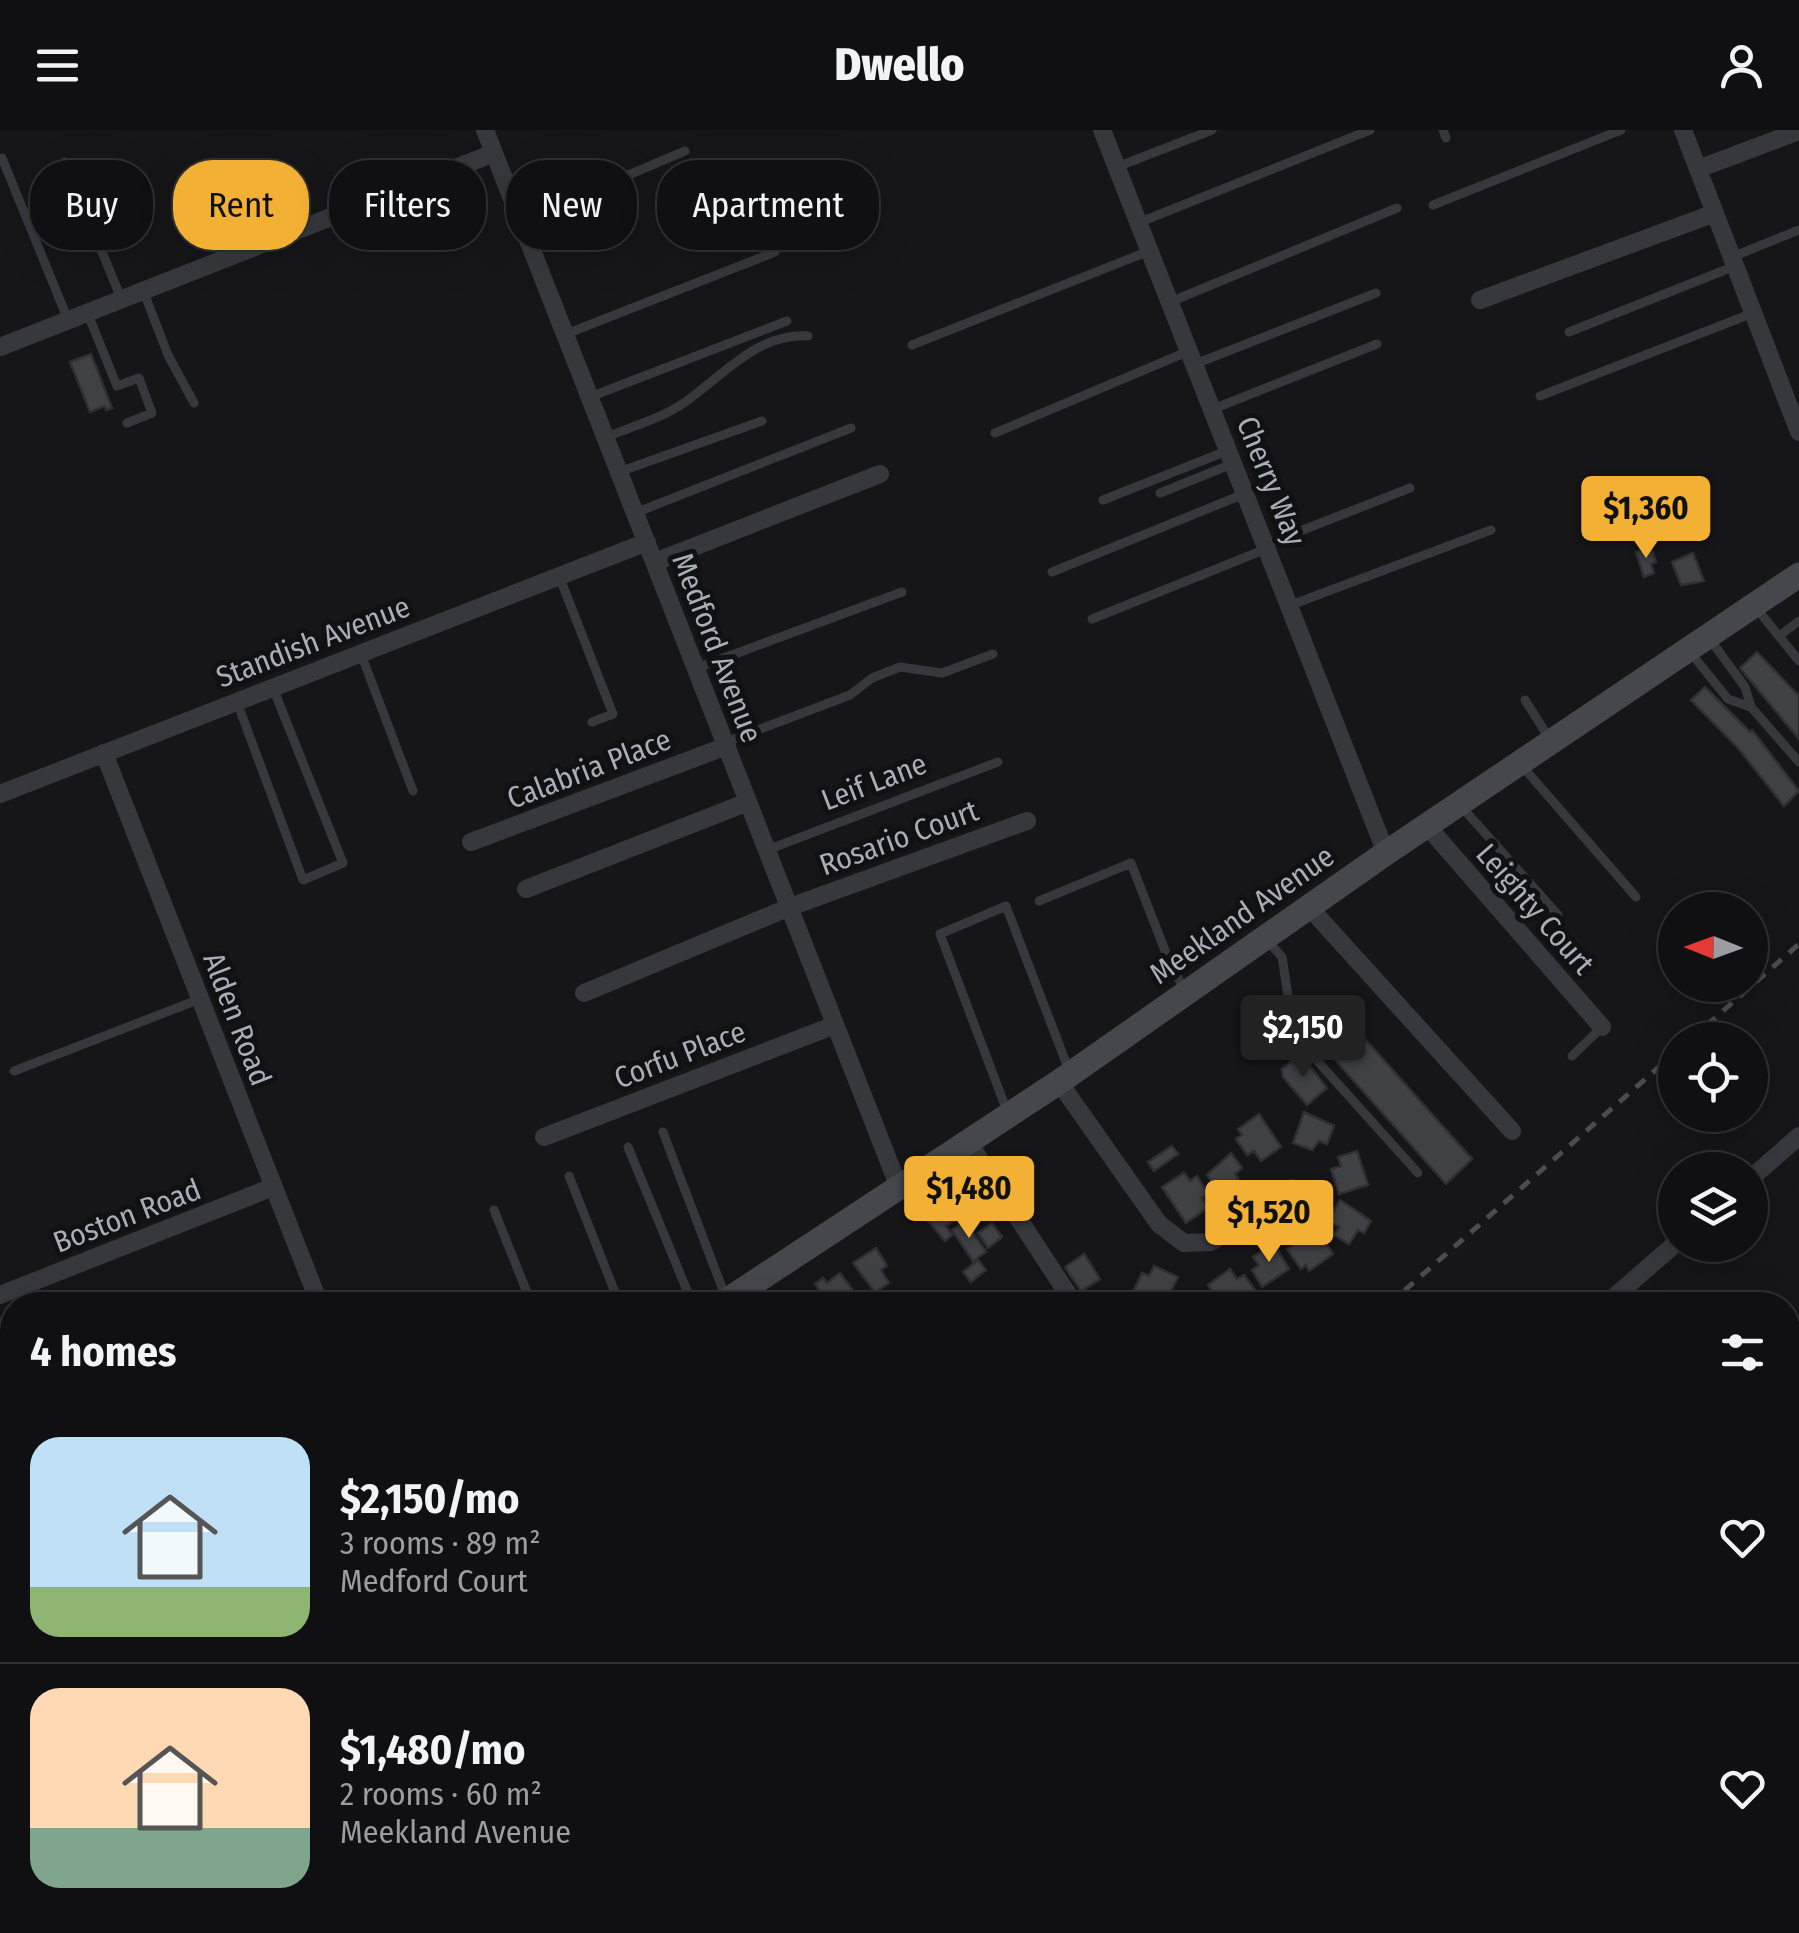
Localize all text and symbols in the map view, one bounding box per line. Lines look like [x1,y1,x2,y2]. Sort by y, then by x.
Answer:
icon: menu [30,38,85,93]
text: Dwello [834,38,965,92]
icon: person [1714,38,1769,93]
chip: Buy [30,160,153,250]
chip: Rent [173,160,309,250]
chip: Filters [329,160,486,250]
chip: New [506,160,637,250]
chip: Apartment [657,160,879,250]
street label: Cherry Way [1229,411,1313,551]
pin: $1,360 [1565,476,1727,561]
text: $1,360 [1603,489,1689,527]
street label: Medford Avenue [664,548,770,748]
street label: Standish Avenue [211,589,415,695]
street label: Calabria Place [502,721,676,817]
street label: Leif Lane [816,746,932,818]
street label: Rosario Court [815,793,983,883]
street label: Leighty Court [1468,836,1602,982]
street label: Meekland Avenue [1143,838,1341,992]
north arrow [1658,892,1768,1002]
map controls [1658,892,1768,1262]
street label: Alden Road [195,947,279,1091]
pin: $2,150 [1222,995,1384,1080]
text: $2,150 [1262,1008,1344,1046]
street label: Corfu Place [609,1014,751,1096]
button: locate [1658,1022,1768,1132]
button: layers [1658,1152,1768,1262]
pin: $1,480 [888,1156,1050,1241]
text: $1,480 [926,1169,1012,1207]
street label: Boston Road [48,1171,206,1261]
pin: $1,520 [1188,1180,1350,1265]
text: $1,520 [1227,1193,1311,1231]
icon: filters [1715,1325,1770,1380]
text: 4 homes [30,1327,177,1377]
text: $2,150/mo [340,1474,519,1524]
icon: home [110,1477,230,1597]
icon: heart [1715,1510,1770,1565]
text: 3 rooms · 89 m² [340,1524,541,1562]
text: Medford Court [340,1562,528,1600]
text: $1,480/mo [340,1725,525,1775]
icon: home [110,1728,230,1848]
icon: heart [1715,1761,1770,1816]
text: 2 rooms · 60 m² [340,1775,542,1813]
text: Meekland Avenue [340,1813,571,1851]

